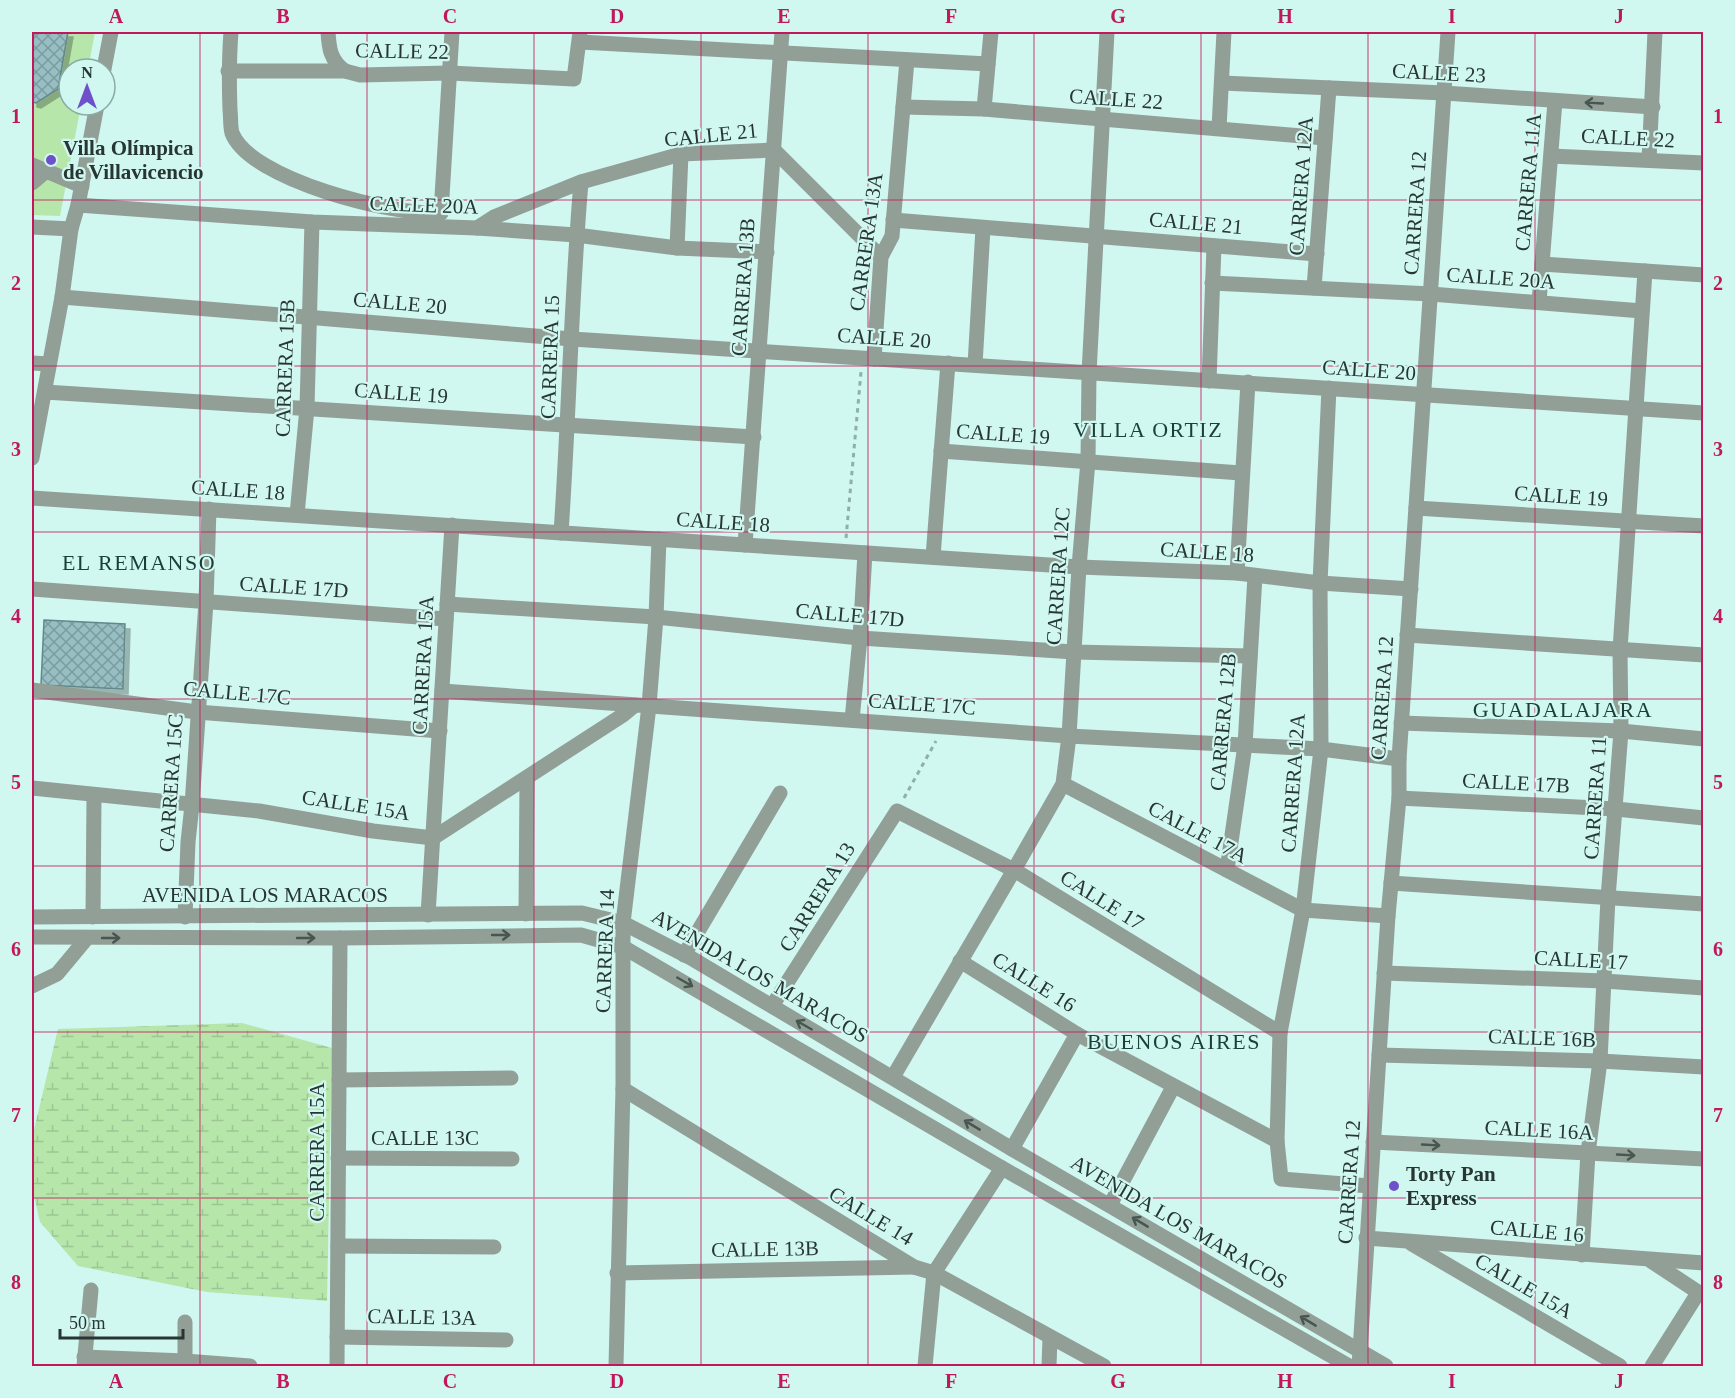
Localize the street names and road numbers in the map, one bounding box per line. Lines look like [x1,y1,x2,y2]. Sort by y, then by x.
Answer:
street label: CALLE 22 [355,38,449,64]
street label: CALLE 23 [1391,59,1487,87]
street label: CALLE 22 [1068,84,1164,114]
street label: CARRERA 11A [1510,111,1546,252]
street label: CARRERA 12A [1284,115,1318,256]
street label: CALLE 21 [663,118,759,152]
street label: CALLE 22 [1580,124,1676,152]
street label: CARRERA 12 [1399,150,1431,276]
street label: CARRERA 13A [844,170,888,313]
street label: CALLE 20A [369,191,480,219]
street label: CALLE 21 [1148,207,1244,239]
street label: CARRERA 13B [726,217,760,357]
street label: CALLE 20A [1446,262,1557,294]
street label: CALLE 20 [352,287,448,319]
street label: CARRERA 15 [536,294,564,420]
street label: CARRERA 15B [271,298,299,438]
street label: CALLE 20 [836,323,932,353]
street label: CALLE 20 [1321,355,1417,385]
street label: CALLE 19 [353,378,449,408]
street label: CALLE 19 [955,419,1051,449]
street label: CALLE 18 [190,475,286,505]
street label: CALLE 19 [1513,481,1609,511]
street label: CARRERA 12C [1041,506,1075,646]
street label: CALLE 18 [675,507,771,537]
street label: CALLE 18 [1159,537,1255,567]
street label: CALLE 17D [239,571,349,603]
street label: CARRERA 15A [407,594,439,735]
street label: CALLE 17D [795,598,905,632]
street label: CARRERA 12 [1366,635,1398,761]
street label: CARRERA 12B [1205,652,1241,792]
street label: CALLE 17C [182,676,292,710]
street label: CALLE 17C [867,688,977,720]
street label: CARRERA 12A [1276,712,1310,853]
street label: CARRERA 15C [154,713,188,853]
street label: CARRERA 11 [1579,736,1611,860]
street label: CALLE 17B [1461,768,1571,798]
street label: CALLE 15A [300,785,413,826]
street label: CALLE 17A [1144,796,1253,869]
street label: CARRERA 13 [774,838,860,956]
street label: CALLE 17 [1056,865,1148,935]
street label: AVENIDA LOS MARACOS [142,883,388,907]
street label: CARRERA 14 [591,888,619,1014]
street label: AVENIDA LOS MARACOS [648,904,872,1048]
street label: CALLE 17 [1533,946,1629,974]
street label: CALLE 16 [988,947,1080,1017]
street label: CALLE 16B [1488,1024,1596,1052]
street label: CARRERA 15A [305,1081,329,1222]
street label: CALLE 16A [1484,1115,1595,1145]
street label: CARRERA 12 [1333,1119,1365,1245]
street label: CALLE 13C [371,1126,479,1150]
street label: AVENIDA LOS MARACOS [1067,1150,1291,1294]
street label: CALLE 14 [825,1182,918,1251]
street label: CALLE 16 [1489,1215,1585,1247]
street label: CALLE 13B [711,1236,819,1262]
street label: CALLE 15A [1471,1248,1578,1324]
street label: CALLE 13A [367,1304,478,1330]

